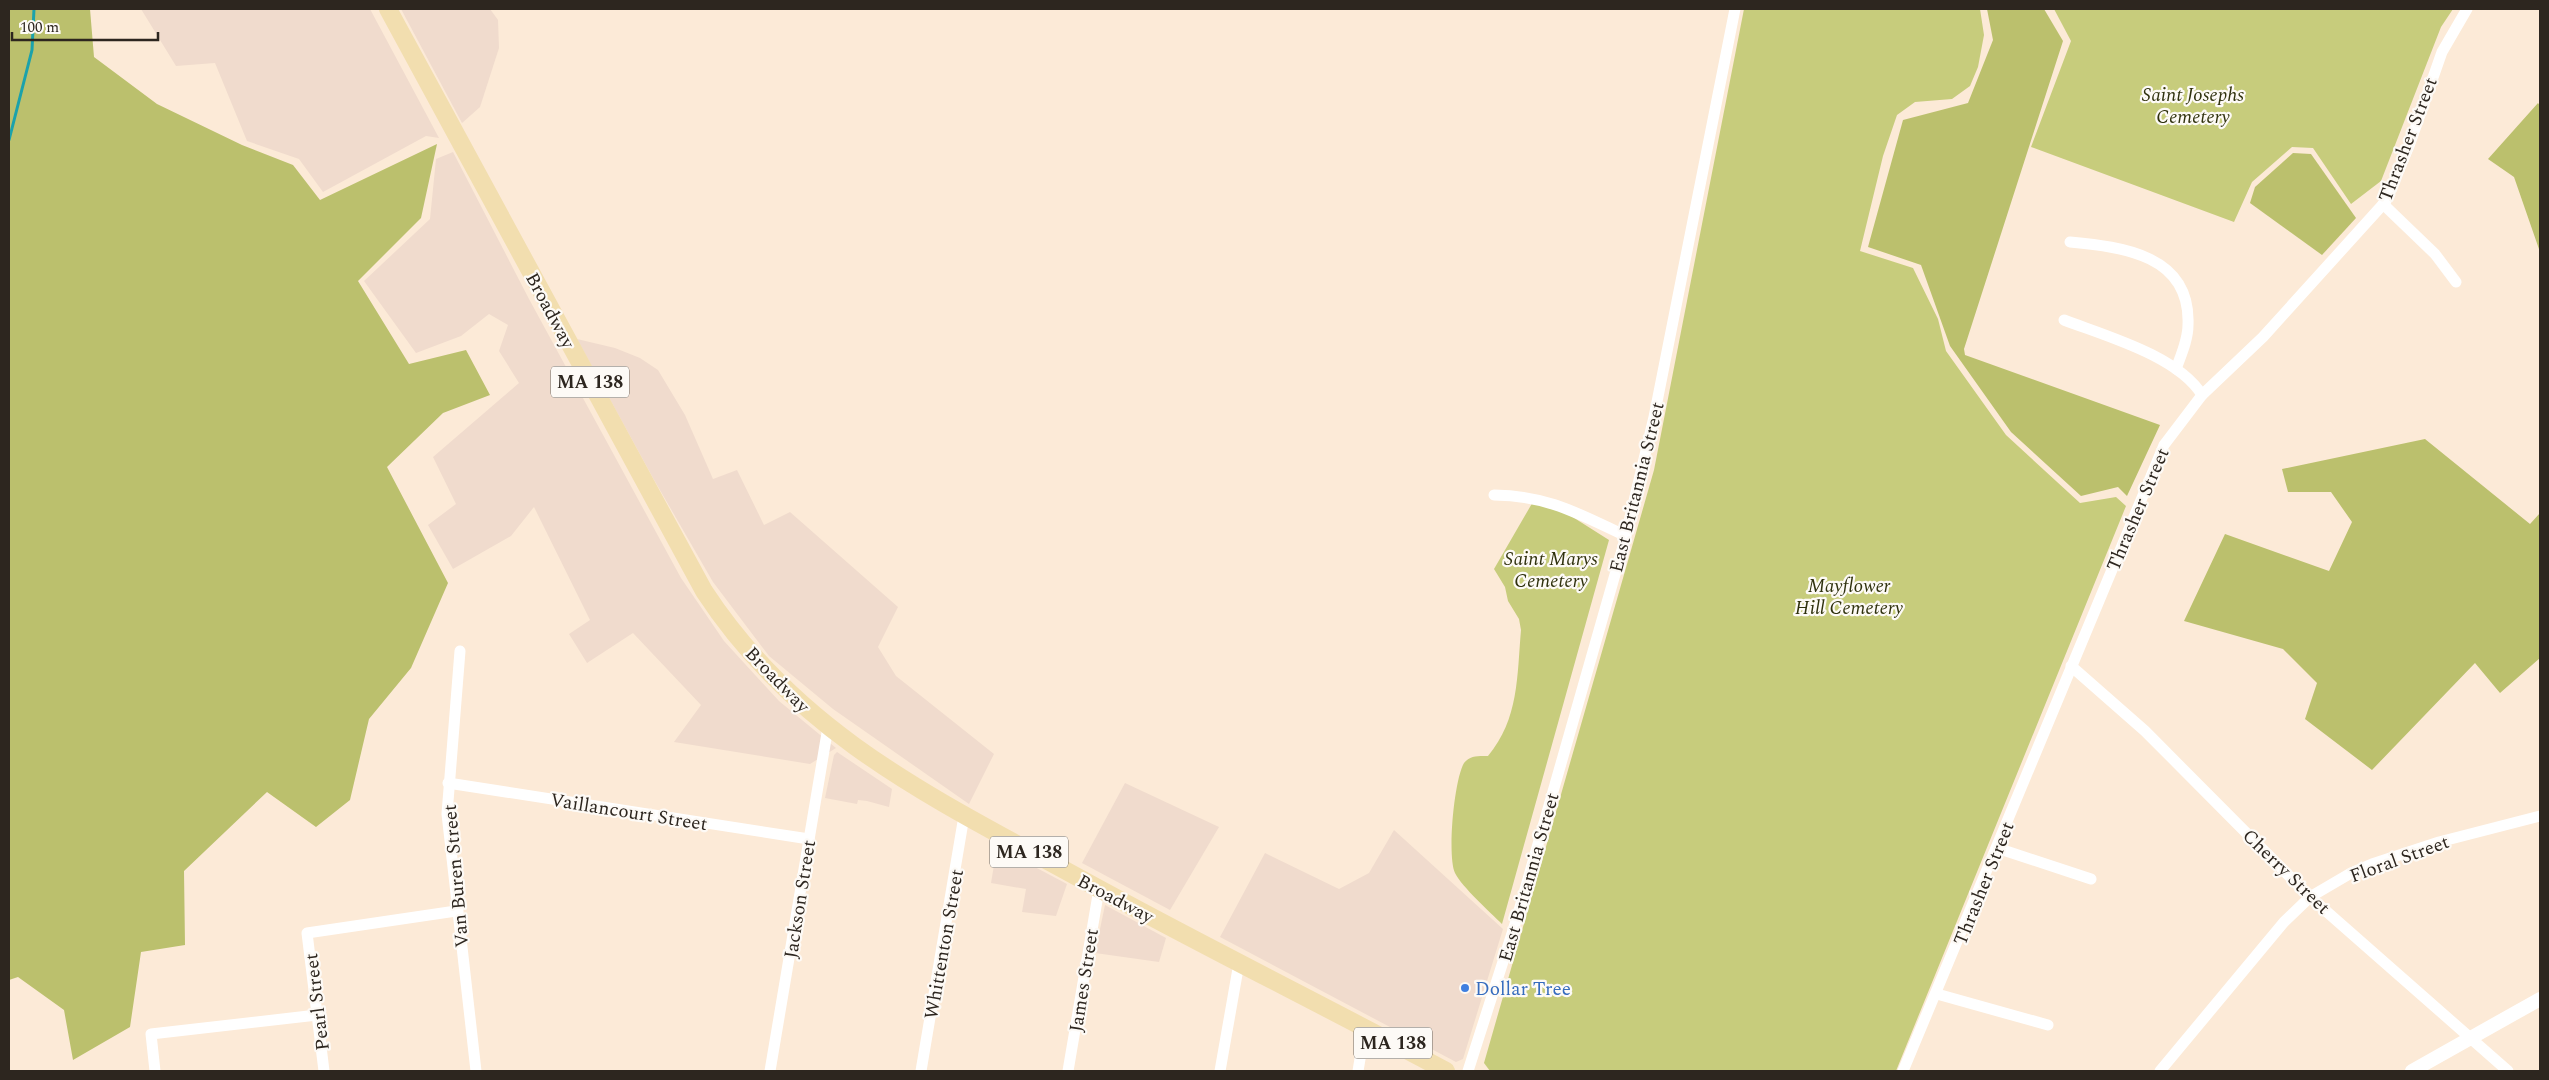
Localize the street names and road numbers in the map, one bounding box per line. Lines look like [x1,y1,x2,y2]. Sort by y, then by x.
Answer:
street label: Thrasher Street [2371,73,2446,206]
street label: Broadway [517,267,582,355]
road number: MA 138 [551,367,629,398]
street label: East Britannia Street [1602,399,1673,576]
street label: Thrasher Street [2099,443,2178,576]
street label: Broadway [738,640,817,721]
street label: Vaillancourt Street [548,786,710,839]
street label: East Britannia Street [1491,789,1568,966]
street label: Van Buren Street [436,803,477,949]
street label: Thrasher Street [1946,817,2023,950]
street label: Cherry Street [2235,822,2337,922]
street label: Floral Street [2346,828,2454,891]
road number: MA 138 [990,836,1068,868]
street label: Jackson Street [777,838,824,961]
street label: Whittenton Street [917,867,972,1022]
street label: Broadway [1072,867,1159,932]
street label: James Street [1062,926,1107,1034]
street label: Pearl Street [297,951,338,1052]
road number: MA 138 [1354,1028,1432,1058]

